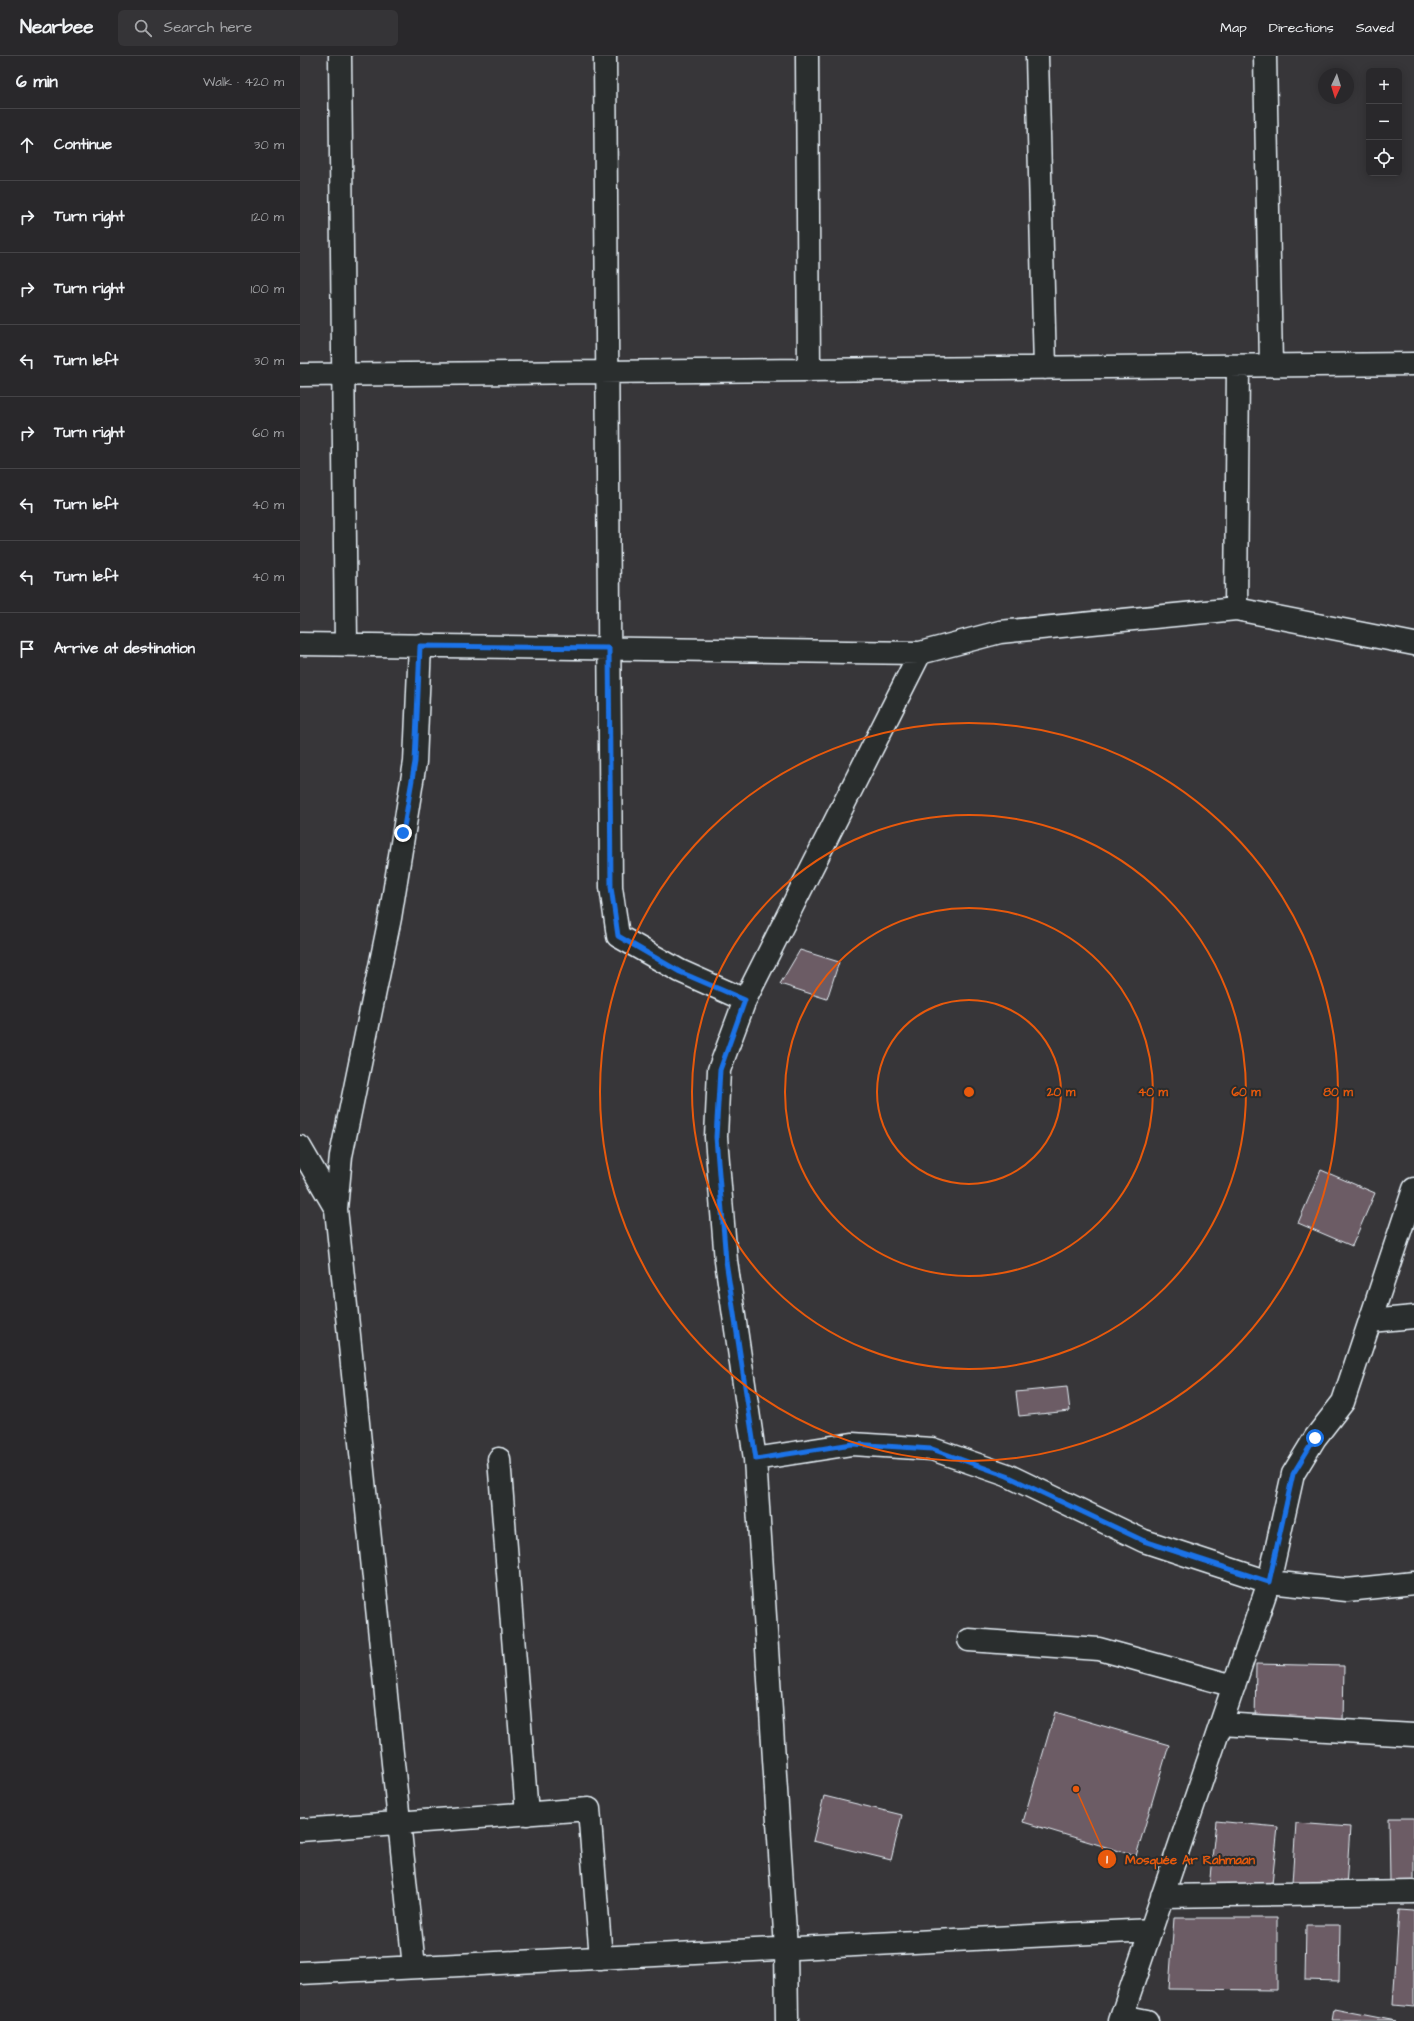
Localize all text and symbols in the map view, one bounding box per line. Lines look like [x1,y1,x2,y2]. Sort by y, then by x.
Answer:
search box [118,10,398,46]
text: Nearbee [20,14,94,41]
icon: search [132,17,154,39]
text: Search here [164,17,252,38]
text: Map [1220,18,1247,38]
text: Directions [1269,18,1334,38]
text: Saved [1356,18,1394,38]
north arrow [1318,68,1354,104]
map controls [1366,68,1402,176]
button: + [1366,68,1402,104]
text: 6 min [16,70,58,94]
text: Walk · 420 m [203,73,284,91]
button: − [1366,104,1402,140]
icon: ahead [16,134,38,156]
text: Continue [54,134,112,155]
text: 30 m [254,136,284,154]
button: locate [1366,140,1402,176]
icon: right [16,206,38,228]
text: Turn right [54,206,125,227]
text: 120 m [251,208,284,226]
icon: right [16,278,38,300]
text: Turn right [54,278,125,299]
text: 100 m [251,280,284,298]
icon: left [16,350,38,372]
text: Turn left [54,350,118,371]
text: 30 m [254,352,284,370]
icon: right [16,422,38,444]
text: Turn right [54,422,125,443]
text: 60 m [252,424,284,442]
icon: left [16,494,38,516]
text: Turn left [54,494,118,515]
text: 40 m [252,496,284,514]
icon: left [16,566,38,588]
text: Turn left [54,566,118,587]
text: 40 m [252,568,284,586]
icon: arrive [16,638,38,660]
text: Arrive at destination [54,638,195,659]
route end [394,824,412,842]
text: 20 m [1046,1084,1076,1101]
text: 40 m [1138,1084,1169,1101]
text: 60 m [1231,1084,1261,1101]
text: 80 m [1323,1084,1353,1101]
centre of rings [962,1085,976,1099]
route start [1306,1429,1324,1447]
callout: Mosquée Ar Rahmaan [1097,1847,1263,1872]
text: 1 [1106,1851,1108,1868]
text: Mosquée Ar Rahmaan [1125,1851,1256,1870]

